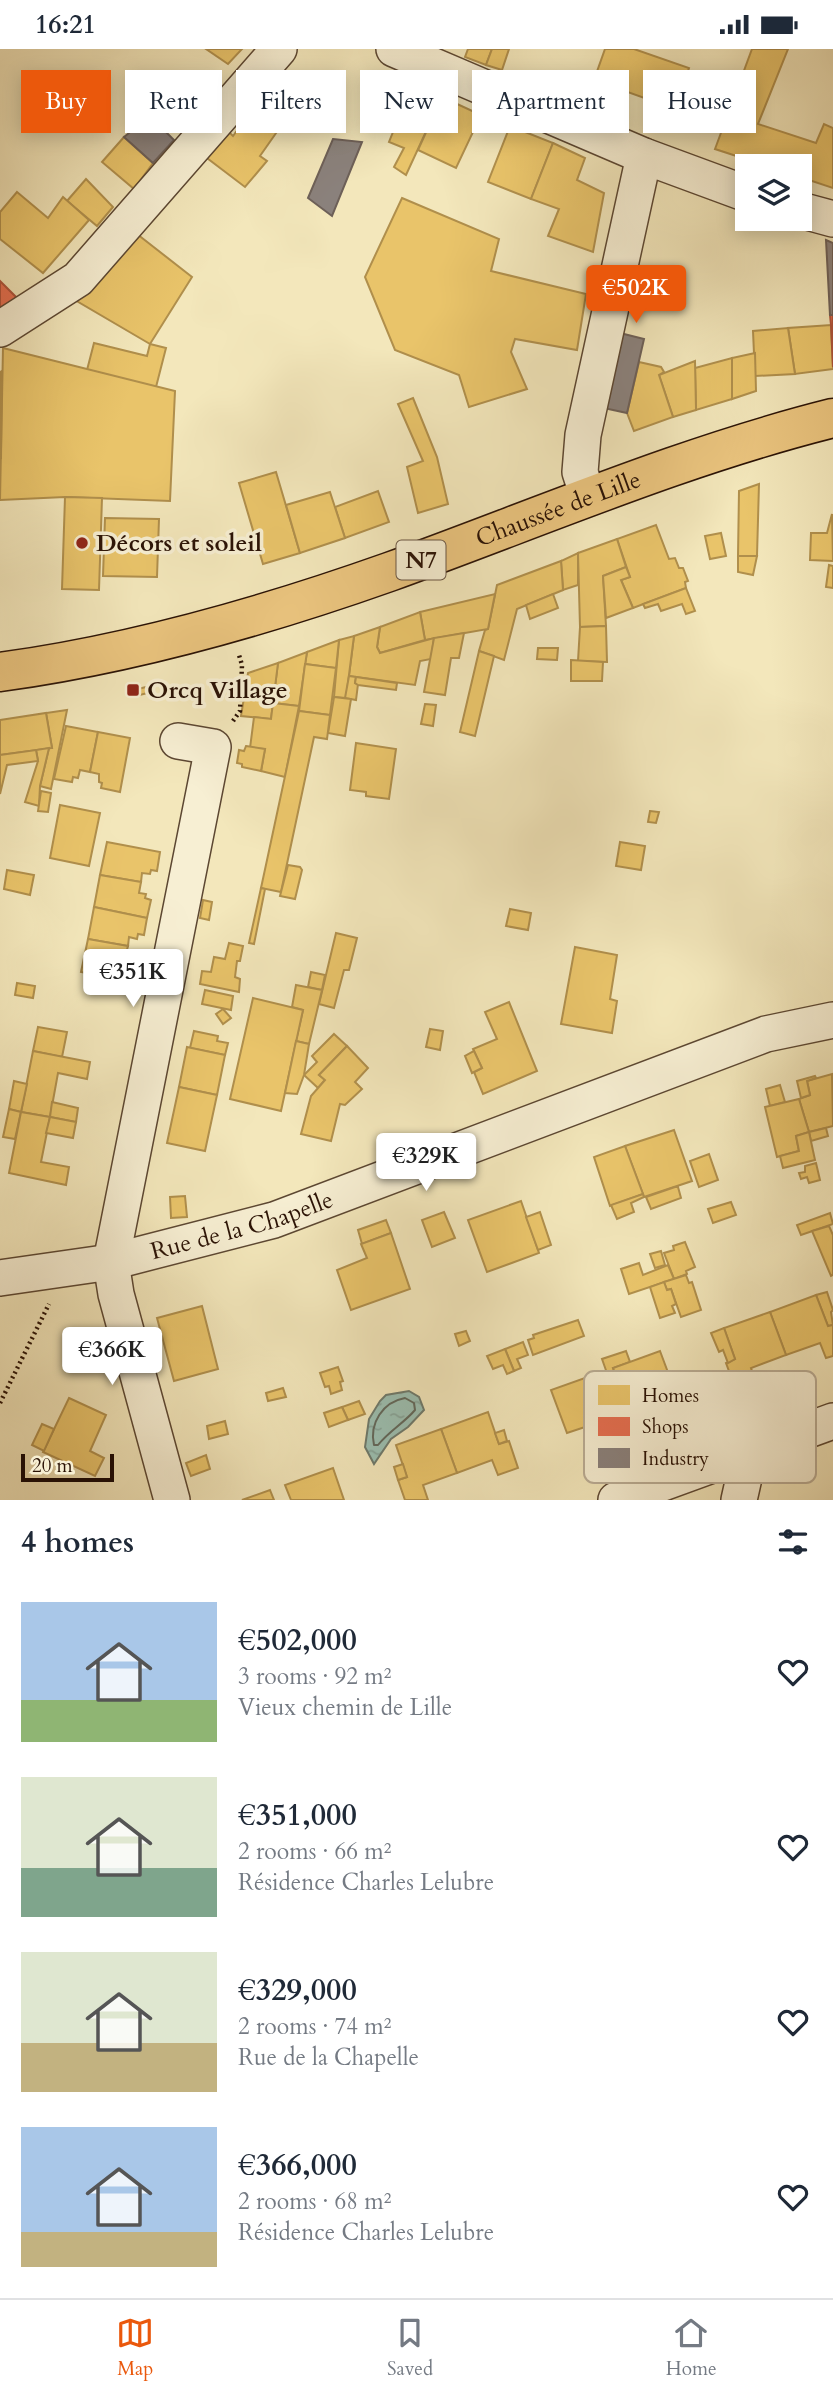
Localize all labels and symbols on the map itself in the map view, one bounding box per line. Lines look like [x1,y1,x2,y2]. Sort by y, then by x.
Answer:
pin: €502K [587,265,685,325]
street label: Chaussée de Lille [471,463,645,555]
place label: Décors et soleil [96,527,262,560]
marker: Décors et soleil [74,535,90,551]
road number: N7 [396,540,446,579]
place label: Orcq Village [147,674,288,707]
marker: Orcq Village [125,682,141,698]
pin: €351K [84,949,182,1009]
pin: €329K [377,1133,475,1193]
street label: Rue de la Chapelle [147,1183,338,1268]
pin: €366K [63,1327,161,1387]
legend [584,1371,816,1483]
text: Homes [642,1383,699,1409]
text: Shops [642,1414,689,1440]
text: Industry [642,1446,709,1472]
scale bar [21,1451,114,1483]

